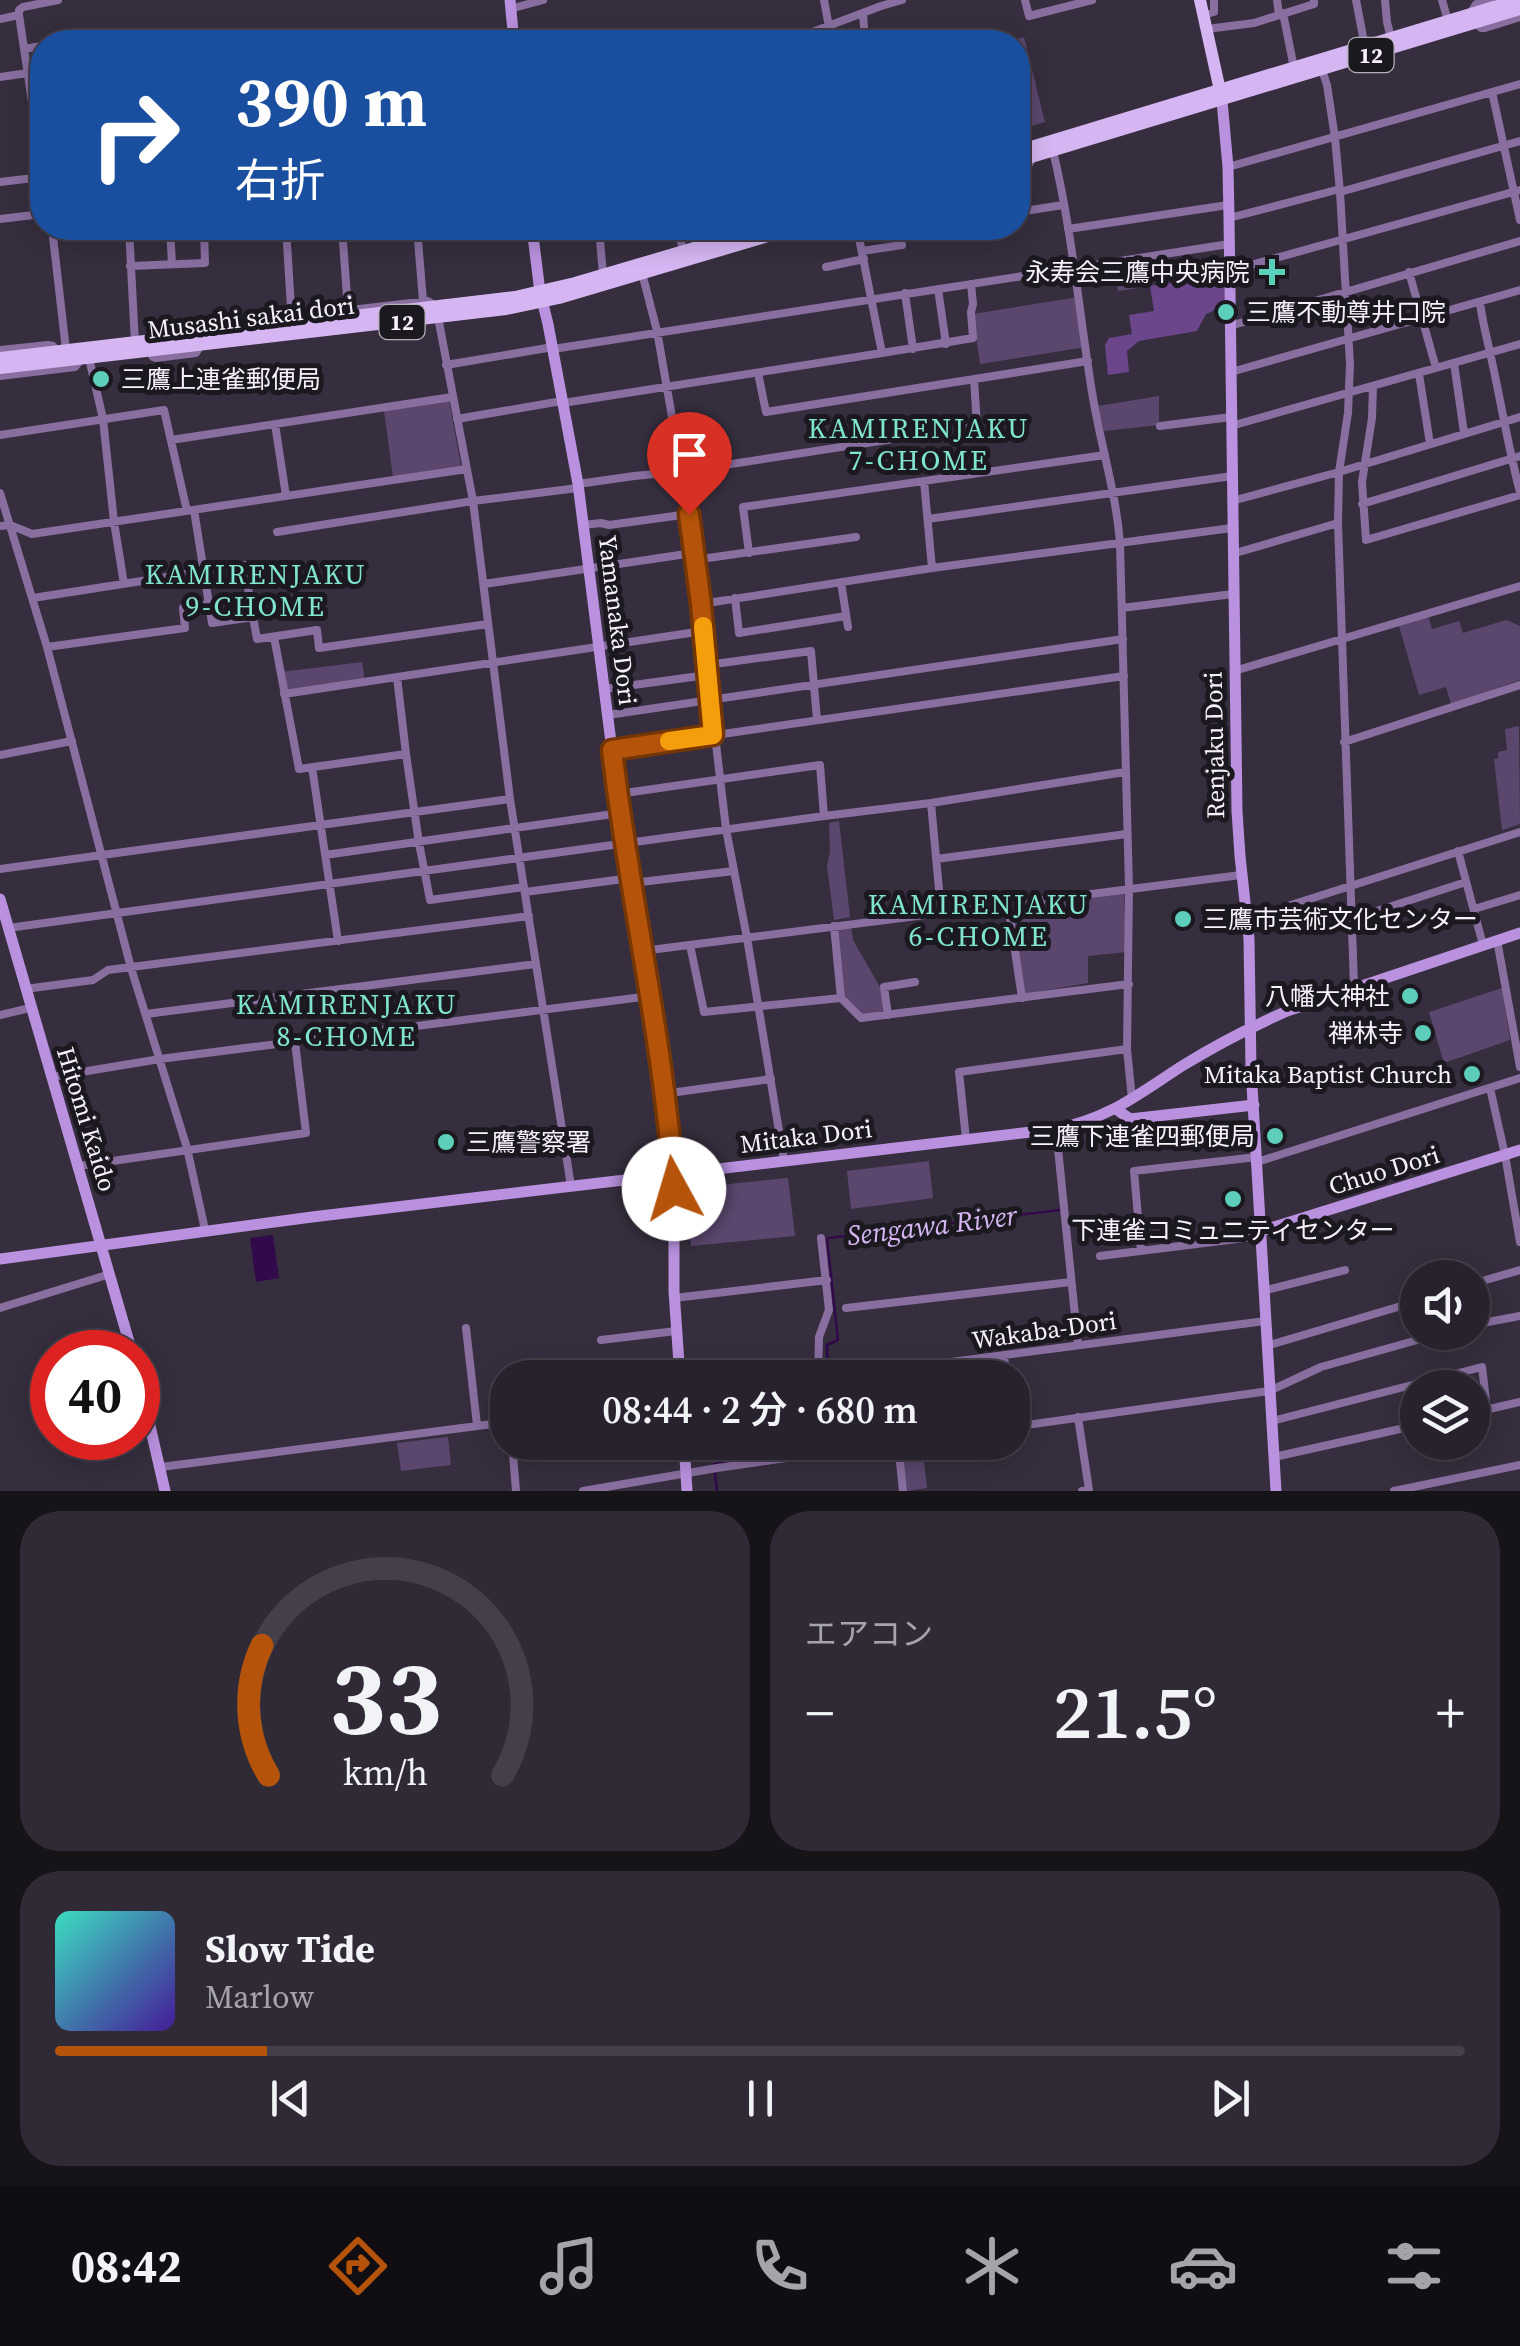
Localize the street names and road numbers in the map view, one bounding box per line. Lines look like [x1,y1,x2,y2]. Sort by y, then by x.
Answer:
road number: 12 [1348,38,1394,72]
street label: Musashi sakai dori [146,287,356,347]
road number: 12 [380,305,424,339]
street label: Yamanaka Dori [591,533,645,707]
street label: Renjaku Dori [1196,671,1232,819]
street label: Hitomi Kaido [49,1043,125,1195]
street label: Mitaka Dori [738,1111,874,1161]
street label: Chuo Dori [1324,1137,1444,1203]
street label: Wakaba-Dori [970,1303,1118,1357]

